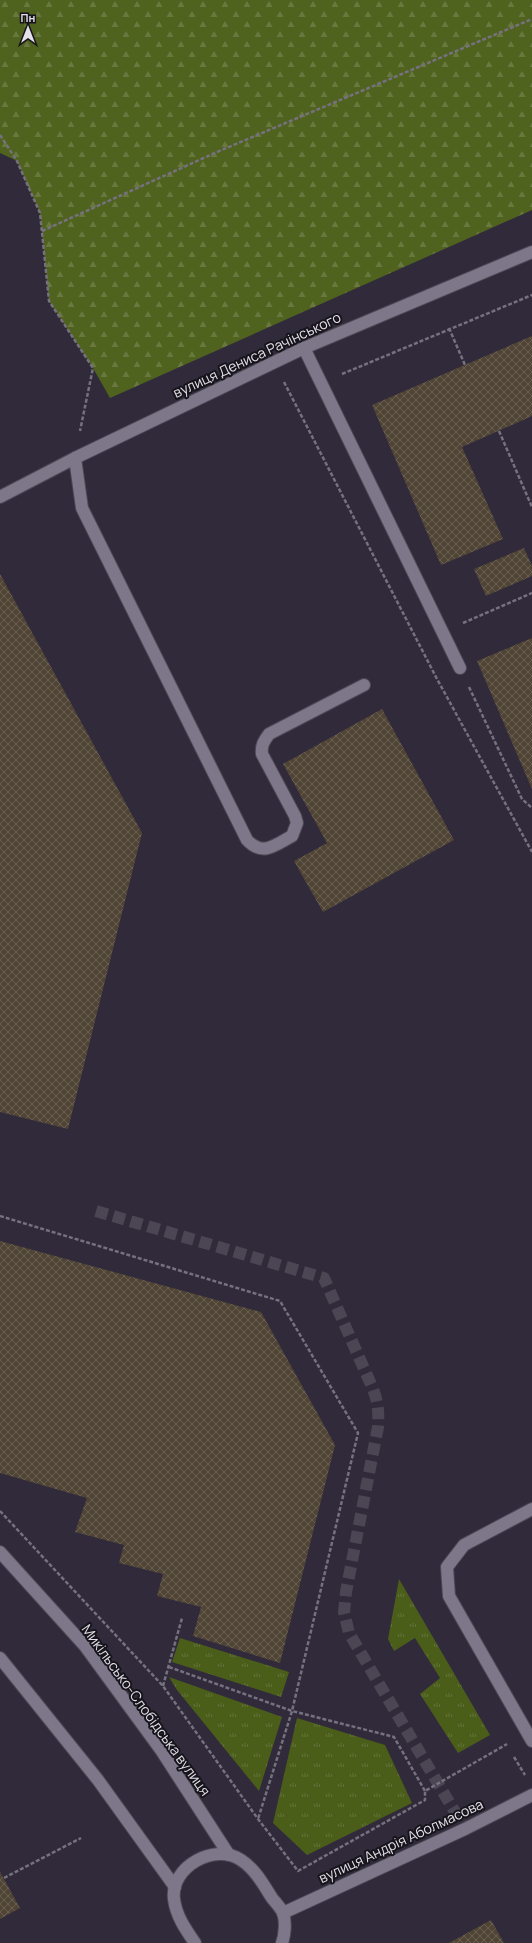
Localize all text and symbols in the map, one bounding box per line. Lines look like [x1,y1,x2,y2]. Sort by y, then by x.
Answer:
north arrow [8,8,48,48]
text: Пн [21,10,36,25]
street label: вулиця Дениса Рачінського [170,307,344,402]
street label: Микільсько-Слобідська вулиця [78,1620,215,1799]
street label: вулиця Андрія Аболмасова [316,1794,486,1887]

